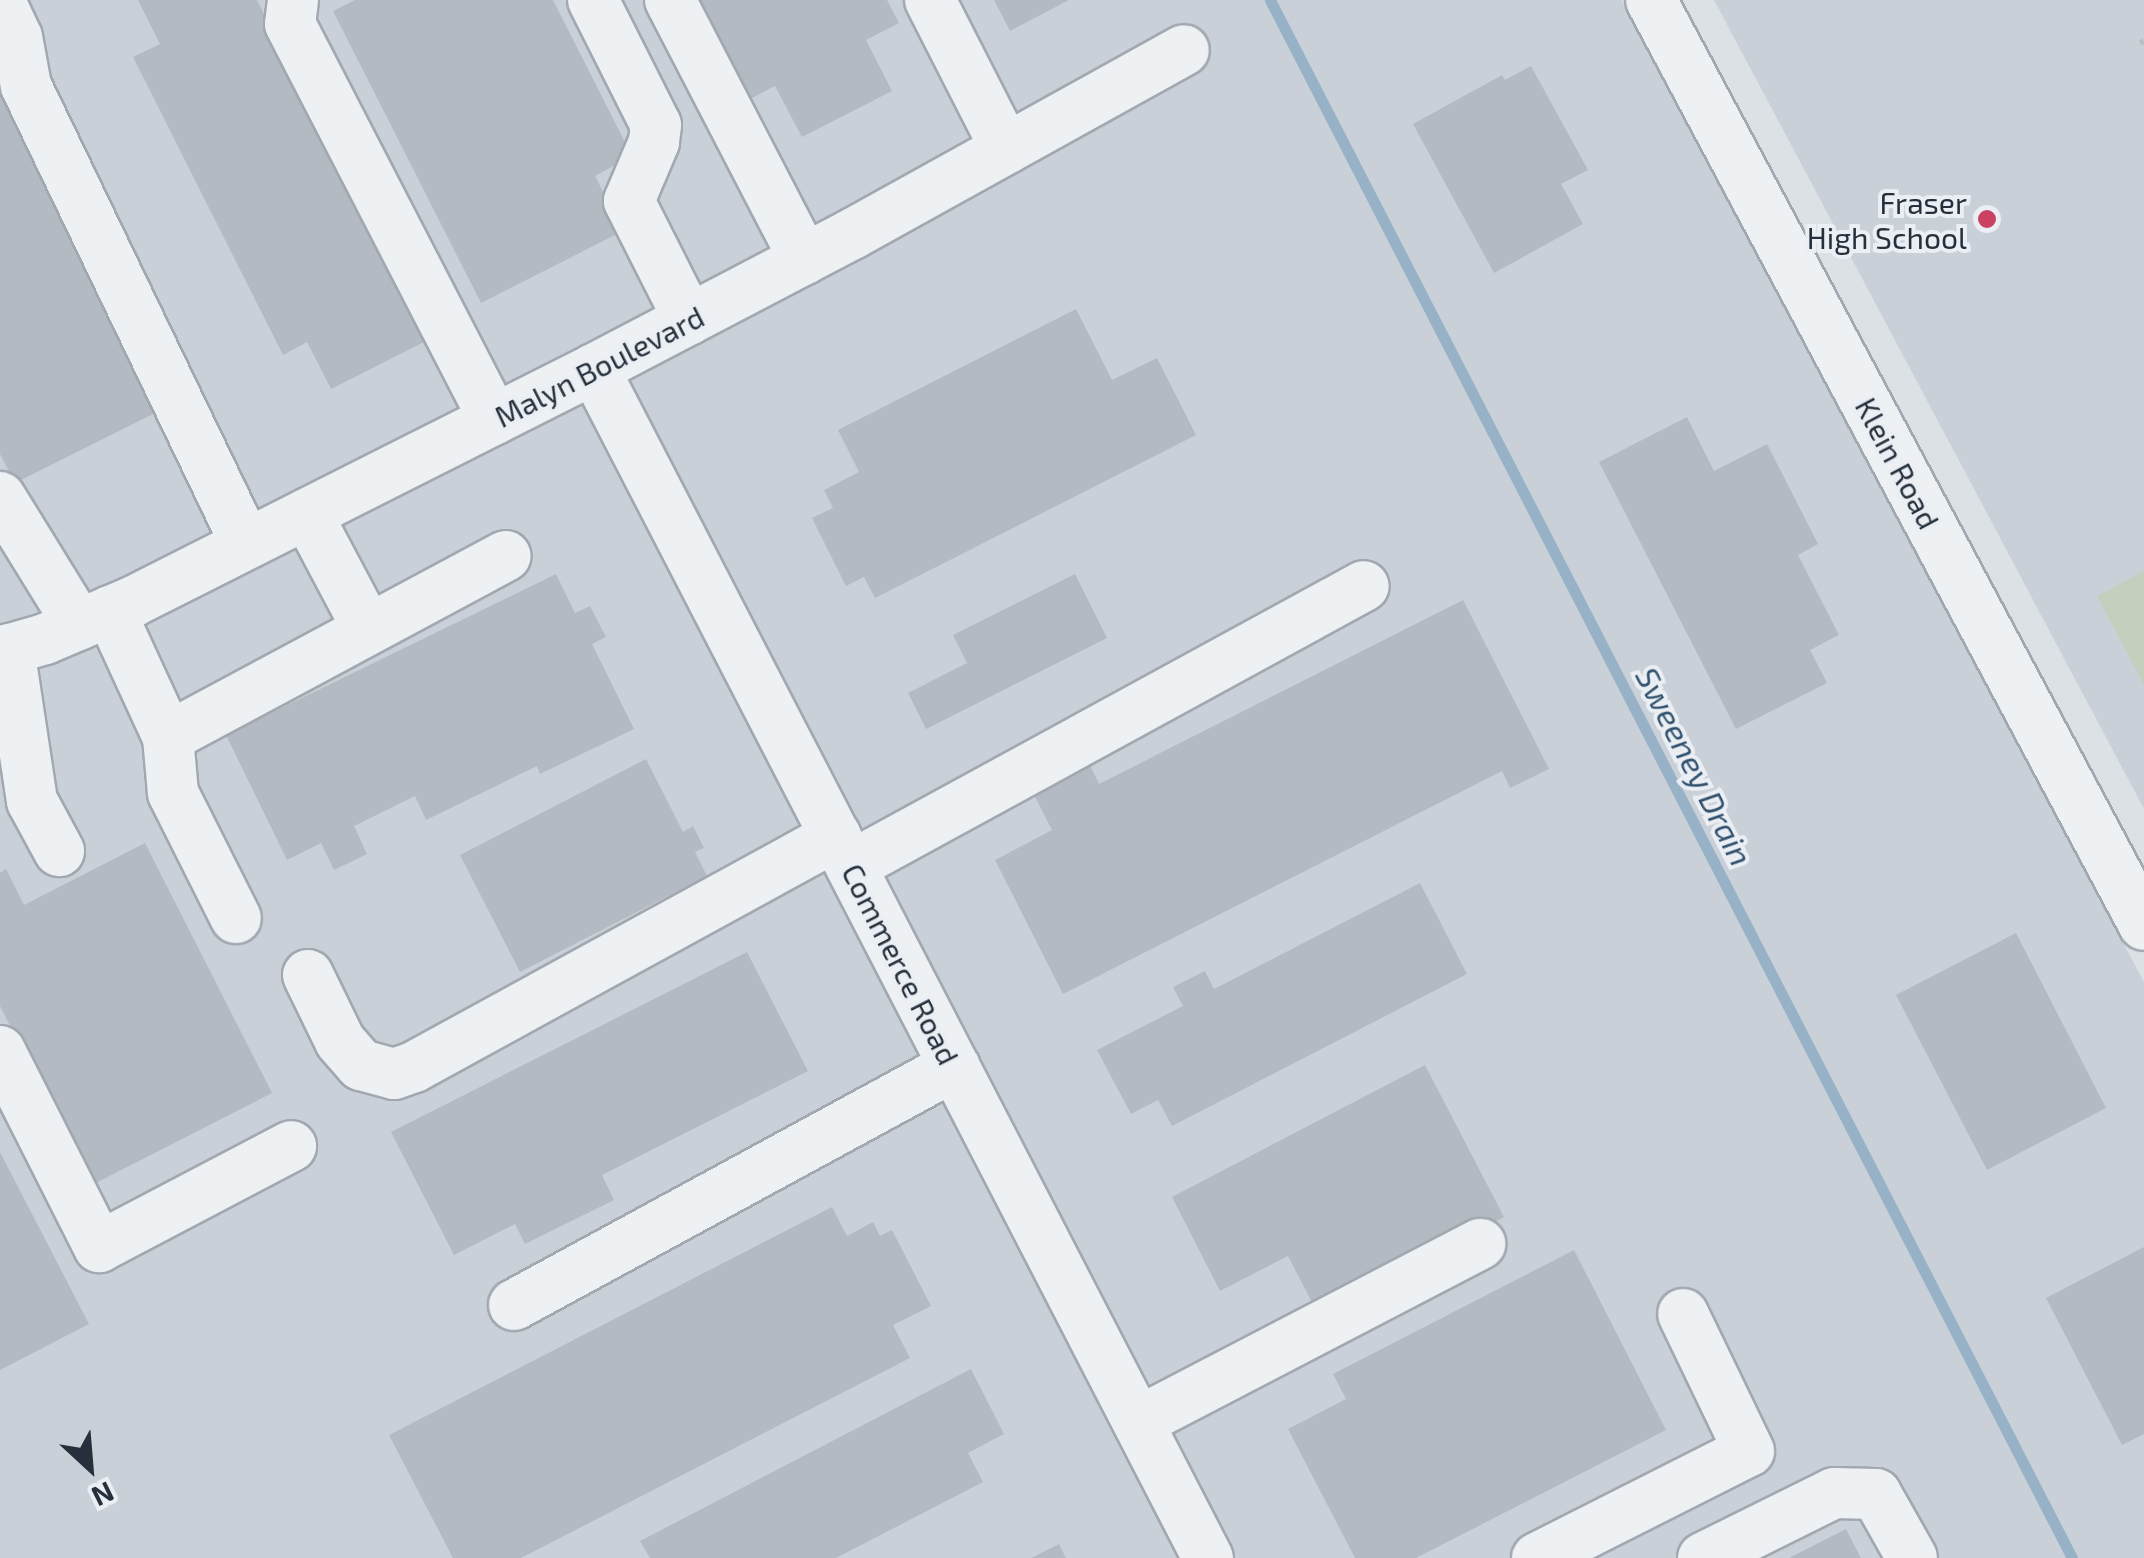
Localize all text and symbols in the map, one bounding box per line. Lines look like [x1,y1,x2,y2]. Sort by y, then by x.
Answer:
place label: Fraser High School [1807,184,1967,254]
marker: Fraser High School [1976,208,1998,230]
street label: Malyn Boulevard [488,298,710,434]
street label: Klein Road [1848,391,1948,535]
water label: Sweeney Drain [1628,660,1762,872]
street label: Commerce Road [835,857,967,1071]
north arrow [40,1418,140,1518]
text: N [87,1475,120,1515]

